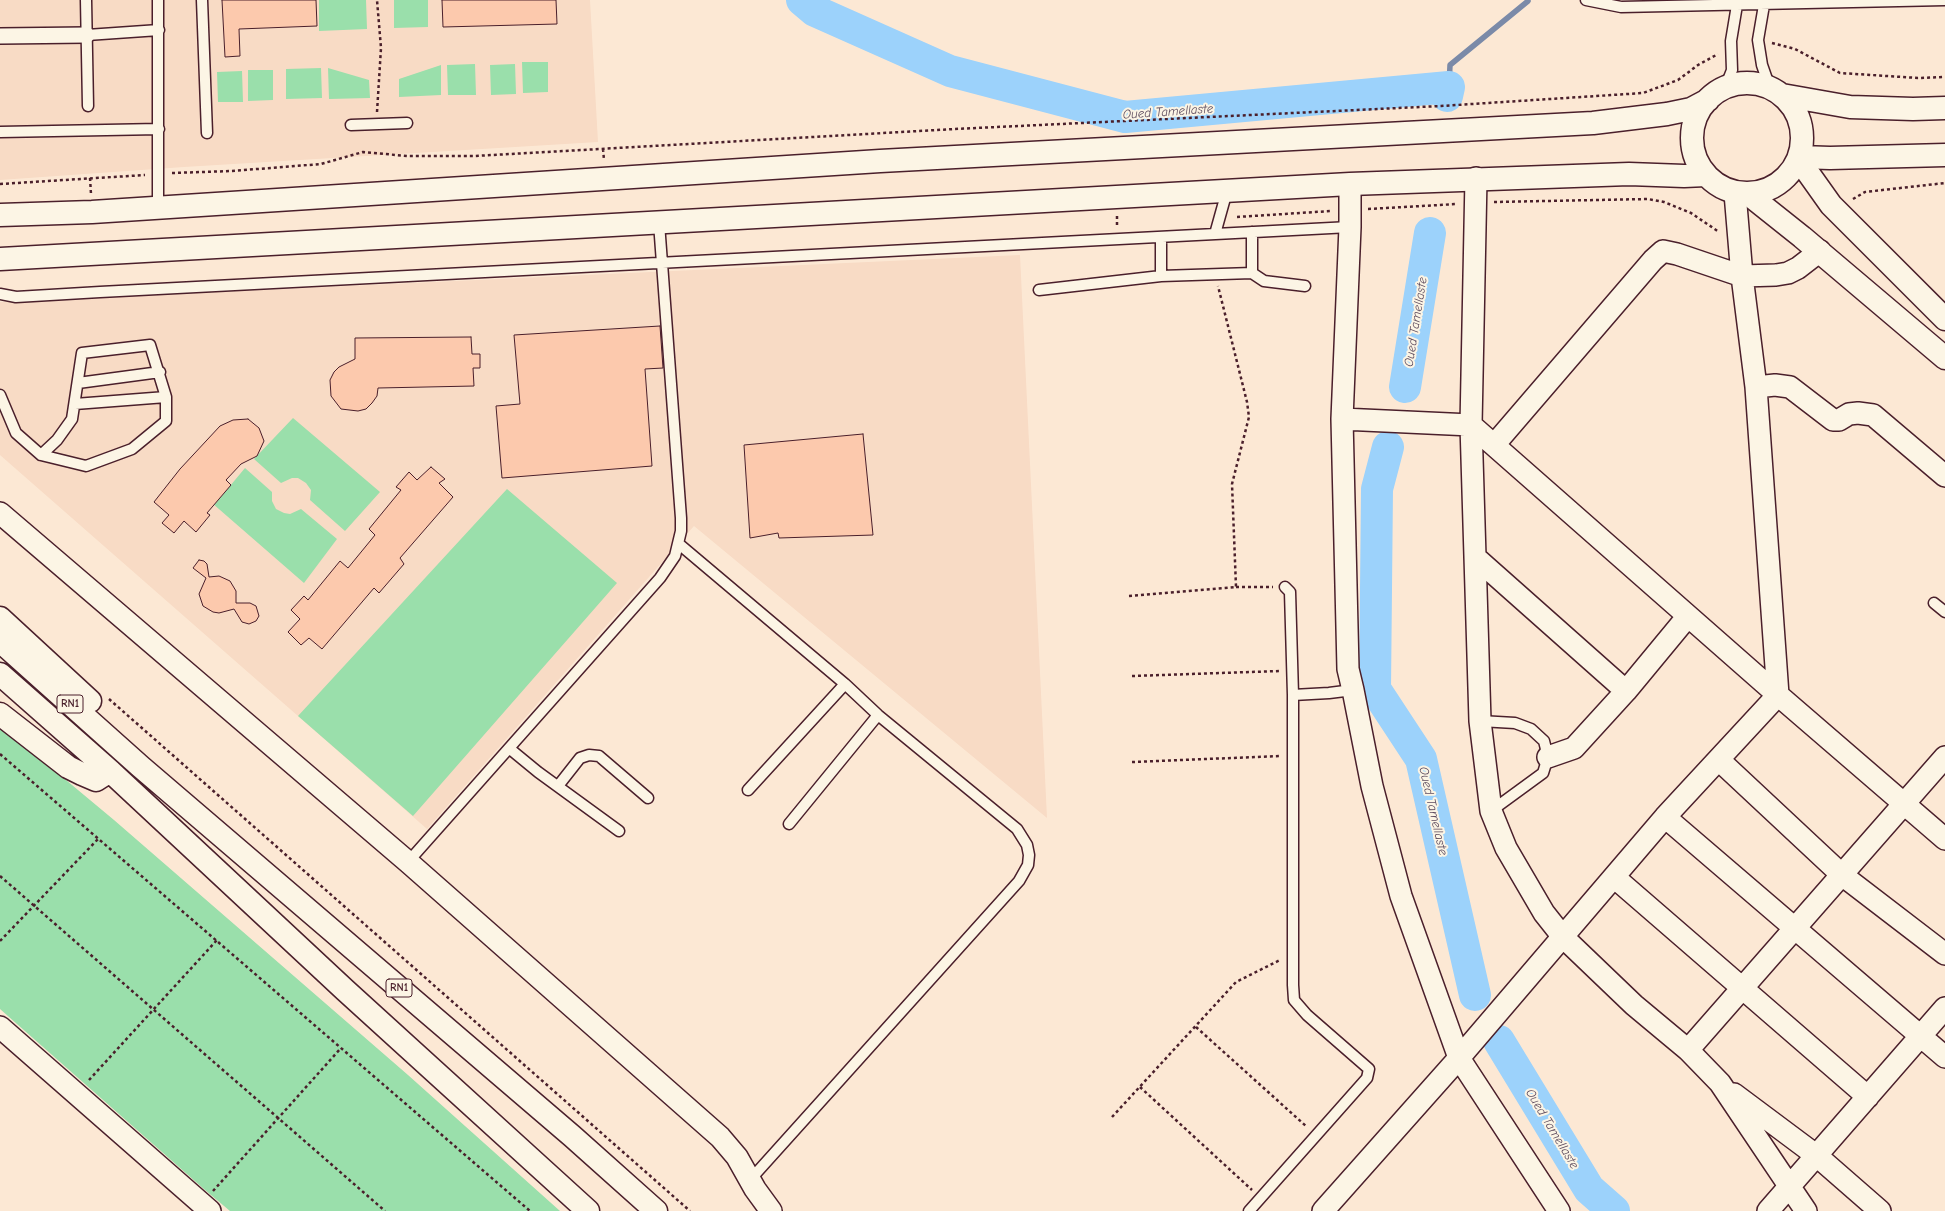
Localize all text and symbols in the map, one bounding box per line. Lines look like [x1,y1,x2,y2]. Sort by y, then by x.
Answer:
water label: Oued Tamellaste [1122,101,1214,123]
water label: Oued Tamellaste [1401,276,1431,368]
road number: RN1 [57,695,83,713]
water label: Oued Tamellaste [1415,765,1451,857]
road number: RN1 [386,979,412,997]
water label: Oued Tamellaste [1522,1086,1582,1172]

